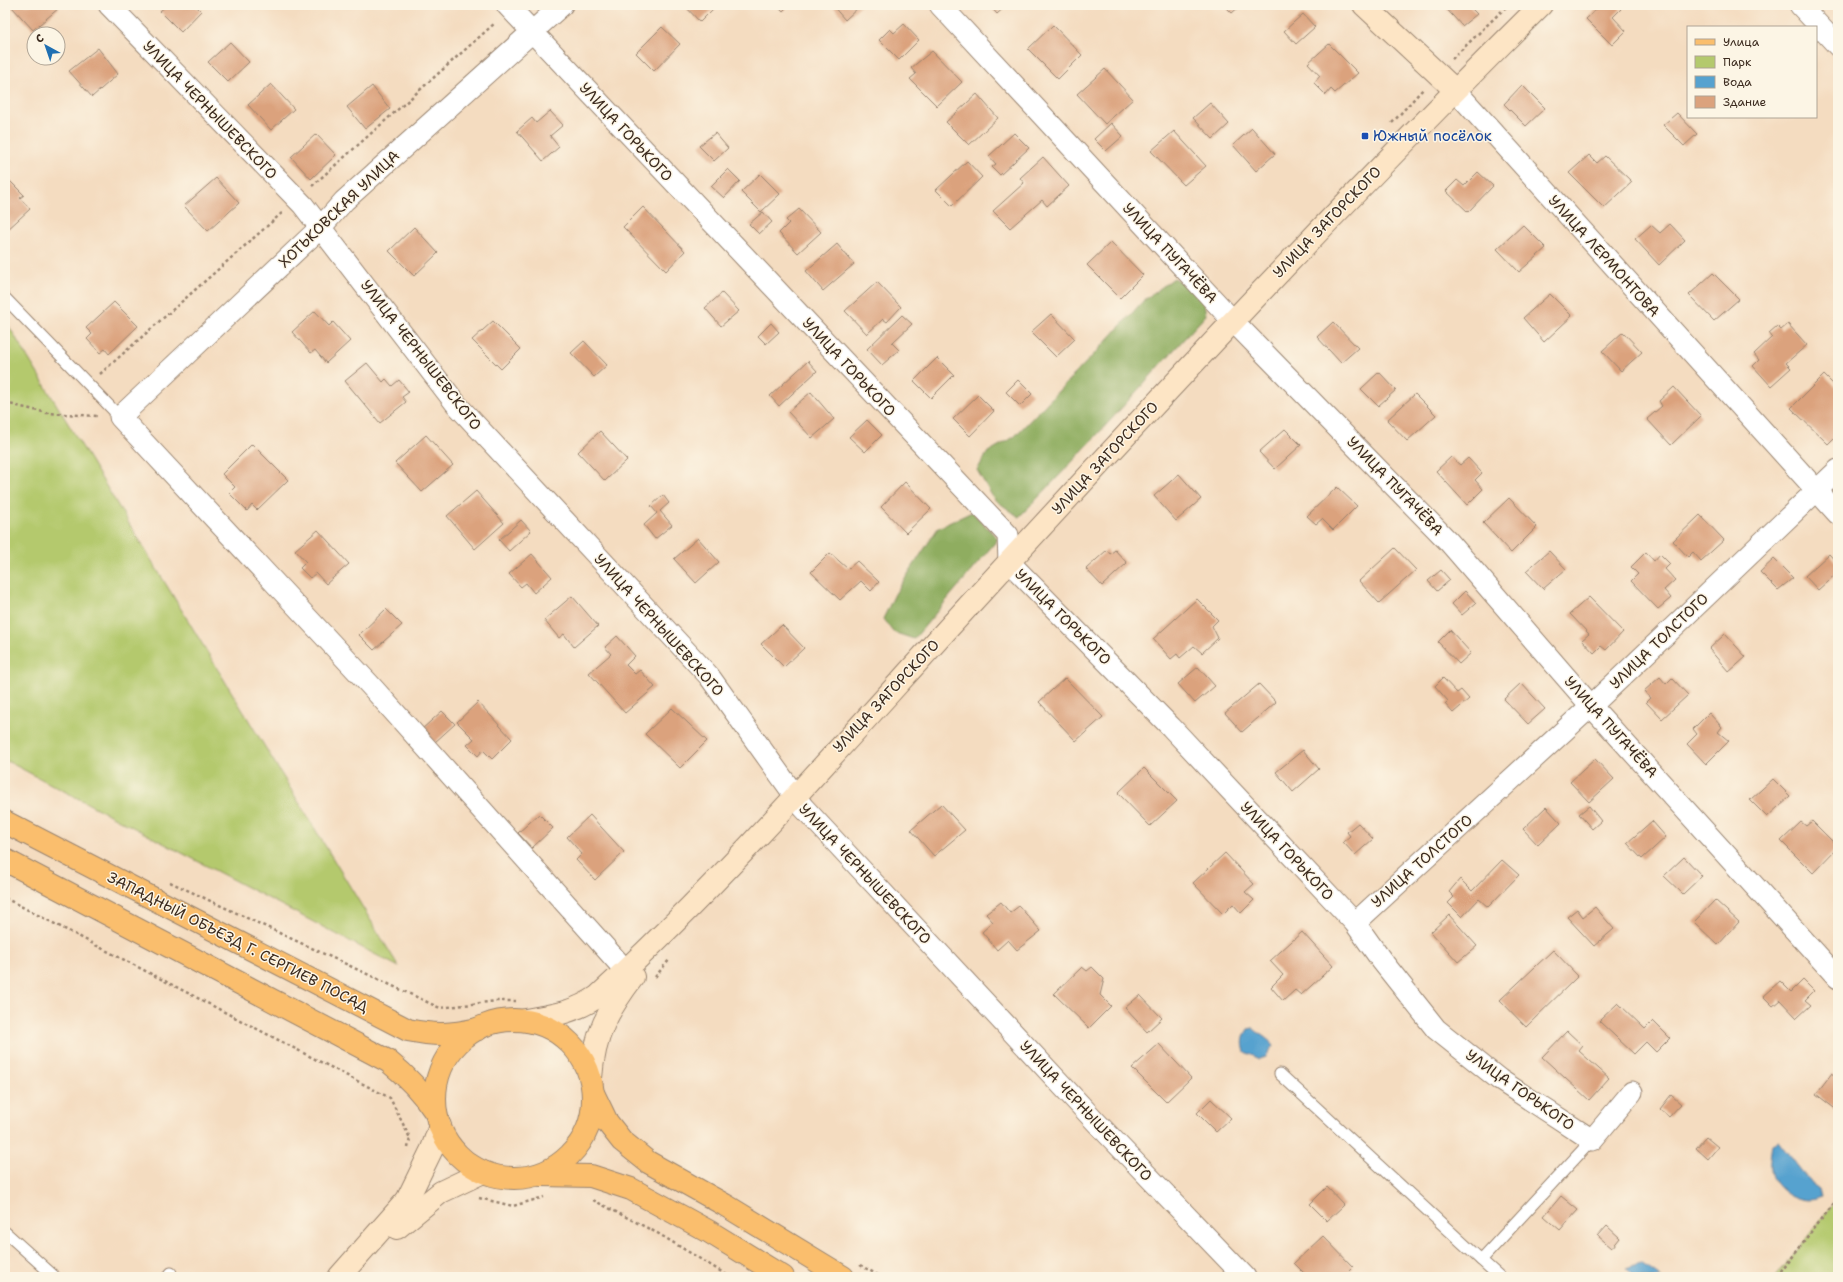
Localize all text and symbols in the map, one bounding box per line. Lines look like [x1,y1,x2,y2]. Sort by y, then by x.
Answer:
north arrow [26,26,66,66]
legend [1687,26,1817,118]
text: С [32,31,47,47]
text: Улица [1723,34,1760,50]
street label: УЛИЦА ЧЕРНЫШЕВСКОГО [138,36,282,184]
text: Парк [1723,54,1752,70]
text: Вода [1723,74,1752,90]
street label: УЛИЦА ГОРЬКОГО [575,78,677,186]
text: Здание [1723,94,1767,110]
place label: Южный посёлок [1373,126,1492,146]
marker: Южный посёлок [1360,131,1370,141]
street label: ХОТЬКОВСКАЯ УЛИЦА [274,146,404,272]
street label: УЛИЦА ЗАГОРСКОГО [1268,162,1386,282]
street label: УЛИЦА ЛЕРМОНТОВА [1544,191,1664,321]
street label: УЛИЦА ПУГАЧЁВА [1118,198,1222,308]
street label: УЛИЦА ЧЕРНЫШЕВСКОГО [356,276,486,434]
street label: УЛИЦА ГОРЬКОГО [798,313,900,421]
street label: УЛИЦА ЗАГОРСКОГО [1047,397,1163,519]
street label: УЛИЦА ПУГАЧЁВА [1342,432,1448,540]
street label: УЛИЦА ЧЕРНЫШЕВСКОГО [590,549,728,701]
street label: УЛИЦА ГОРЬКОГО [1010,564,1116,670]
street label: УЛИЦА ТОЛСТОГО [1605,589,1713,693]
street label: УЛИЦА ЗАГОРСКОГО [828,635,944,757]
street label: УЛИЦА ПУГАЧЁВА [1560,672,1662,782]
street label: УЛИЦА ГОРЬКОГО [1236,797,1338,905]
street label: УЛИЦА ЧЕРНЫШЕВСКОГО [794,799,936,949]
street label: УЛИЦА ТОЛСТОГО [1367,810,1477,912]
street label: ЗАПАДНЫЙ ОБЪЕЗД Г. СЕРГИЕВ ПОСАД [104,866,373,1017]
street label: УЛИЦА ЧЕРНЫШЕВСКОГО [1015,1036,1157,1186]
street label: УЛИЦА ГОРЬКОГО [1462,1045,1578,1135]

